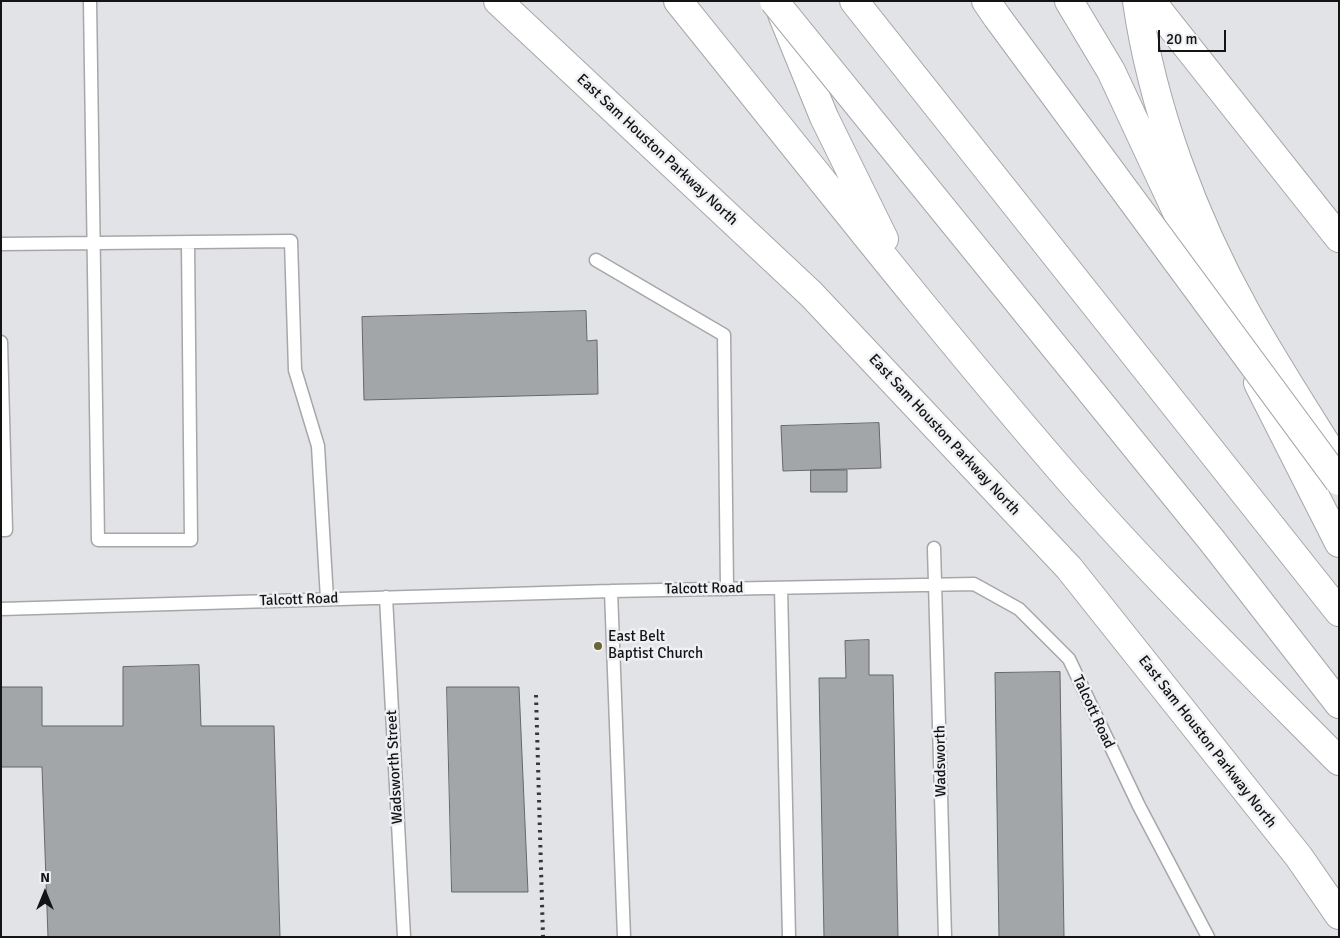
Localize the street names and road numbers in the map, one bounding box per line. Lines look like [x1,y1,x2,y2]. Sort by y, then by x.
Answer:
street label: East Sam Houston Parkway North [573,70,741,230]
street label: East Sam Houston Parkway North [864,351,1024,519]
street label: Talcott Road [665,579,743,599]
street label: Talcott Road [259,590,339,610]
street label: East Sam Houston Parkway North [1134,652,1280,832]
street label: Talcott Road [1068,673,1118,751]
street label: Wadsworth Street [383,709,407,825]
street label: Wadsworth [931,725,951,797]

